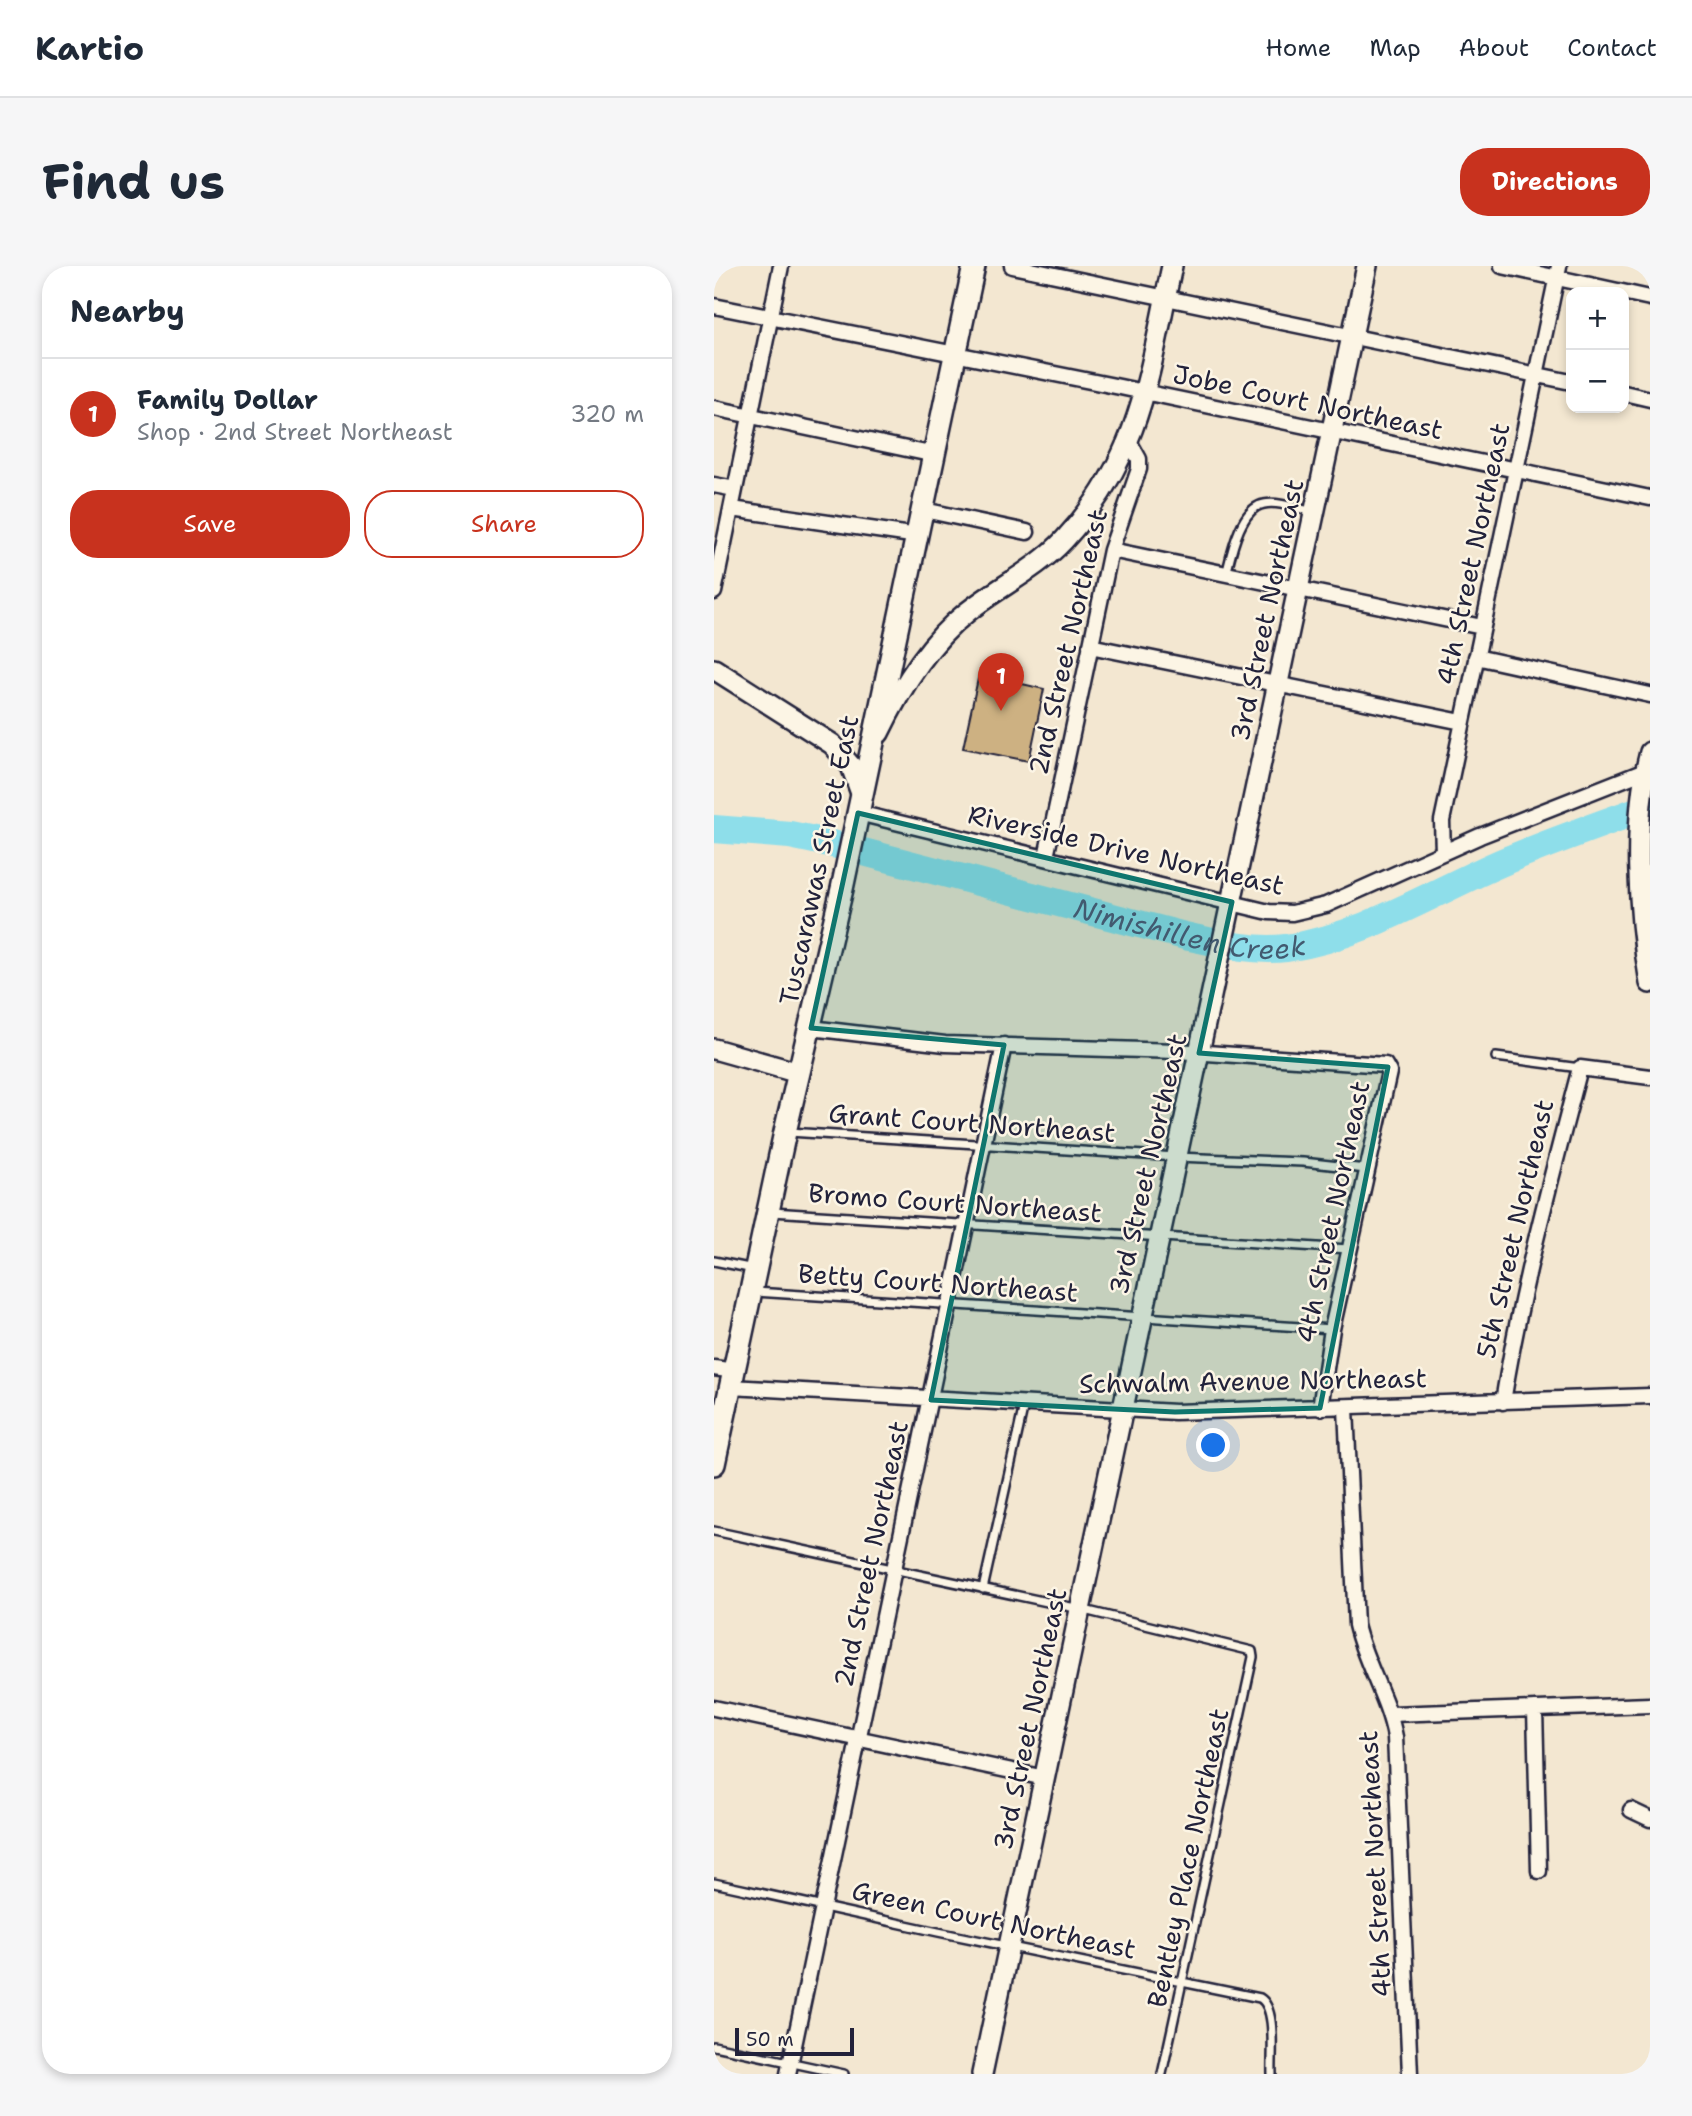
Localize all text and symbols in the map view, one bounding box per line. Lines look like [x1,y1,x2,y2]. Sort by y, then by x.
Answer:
text: Kartio [35,26,144,71]
text: Home [1265,32,1331,64]
text: Map [1369,32,1421,64]
text: About [1459,32,1529,64]
text: Contact [1567,32,1657,64]
button: Directions [1460,148,1650,216]
text: Find us [42,149,225,215]
map controls [1566,287,1629,413]
button: + [1566,287,1629,350]
text: Nearby [70,291,185,332]
button: − [1566,350,1629,413]
street label: Jobe Court Northeast [1170,356,1446,447]
text: Family Dollar [137,382,318,417]
text: 1 [88,399,98,429]
text: 320 m [570,399,644,429]
text: Shop · 2nd Street Northeast [137,417,453,447]
street label: 4th Street Northeast [1428,420,1517,688]
street label: 3rd Street Northeast [1222,476,1311,744]
button: Save [70,490,350,558]
button: Share [364,490,644,558]
street label: 2nd Street Northeast [1020,506,1115,778]
pin: 1 [978,653,1024,711]
street label: Tuscarawas Street East [771,712,866,1008]
street label: Riverside Drive Northeast [965,796,1288,903]
water label: Nimishillen Creek [1070,889,1309,968]
street label: 3rd Street Northeast [1100,1030,1195,1298]
street label: 4th Street Northeast [1288,1078,1377,1346]
street label: Grant Court Northeast [827,1095,1117,1150]
street label: 5th Street Northeast [1468,1096,1561,1362]
street label: Bromo Court Northeast [807,1175,1103,1230]
street label: Betty Court Northeast [797,1255,1079,1310]
street label: Schwalm Avenue Northeast [1079,1360,1427,1401]
street label: 2nd Street Northeast [825,1417,916,1690]
your location [1196,1428,1230,1462]
street label: 3rd Street Northeast [985,1585,1074,1853]
street label: Bentley Place Northeast [1139,1705,1236,2011]
street label: 4th Street Northeast [1350,1730,1399,1998]
street label: Green Court Northeast [849,1872,1139,1967]
scale bar [735,2025,854,2057]
text: 50 m [746,2027,794,2052]

